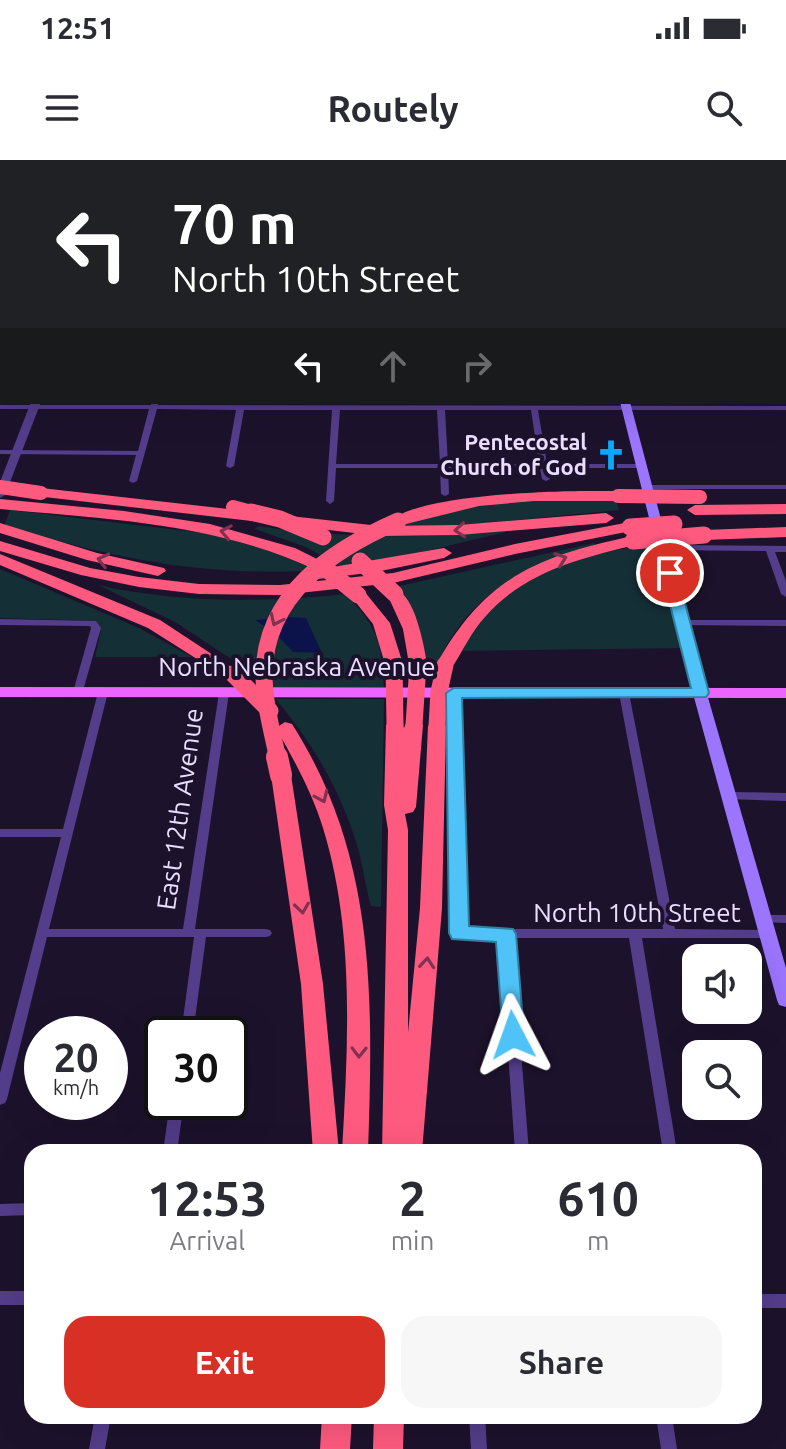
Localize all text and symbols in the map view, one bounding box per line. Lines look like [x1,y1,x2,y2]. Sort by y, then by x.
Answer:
text: 12:51 [40,11,115,45]
icon: menu [40,86,84,130]
icon: search [702,86,746,130]
text: Routely [327,88,459,129]
icon: left [40,192,144,296]
text: 70 m [172,192,297,255]
text: North 10th Street [172,258,459,299]
icon: left [287,344,331,388]
icon: ahead [371,344,415,388]
icon: right [455,344,499,388]
place label: Pentecostal Church of God [440,429,587,479]
church icon: Pentecostal Church of God [594,438,628,472]
one-way arrow [453,521,466,538]
one-way arrow [220,524,234,541]
pin [636,539,704,607]
icon: arrive [648,551,692,595]
one-way arrow [96,552,110,569]
one-way arrow [553,553,567,569]
one-way arrow [270,612,286,627]
street label: North Nebraska Avenue [158,652,436,681]
street label: East 12th Avenue [151,706,208,912]
one-way arrow [312,789,328,803]
street label: North 10th Street [533,898,741,927]
one-way arrow [293,901,310,914]
map controls [682,944,762,1120]
button: sound [682,944,762,1024]
one-way arrow [418,956,435,969]
position arrow [471,993,555,1077]
speed limit sign: 30 [144,1016,248,1120]
text: 20 [53,1035,99,1080]
button: search [682,1040,762,1120]
one-way arrow [350,1046,367,1059]
text: km/h [53,1076,99,1099]
text: 12:53 [147,1171,267,1225]
text: 2 [399,1171,426,1225]
text: 610 [558,1171,639,1225]
text: Arrival [169,1226,245,1255]
text: min [391,1226,434,1255]
text: m [587,1226,609,1255]
button: Exit [64,1316,385,1408]
button: Share [401,1316,722,1408]

